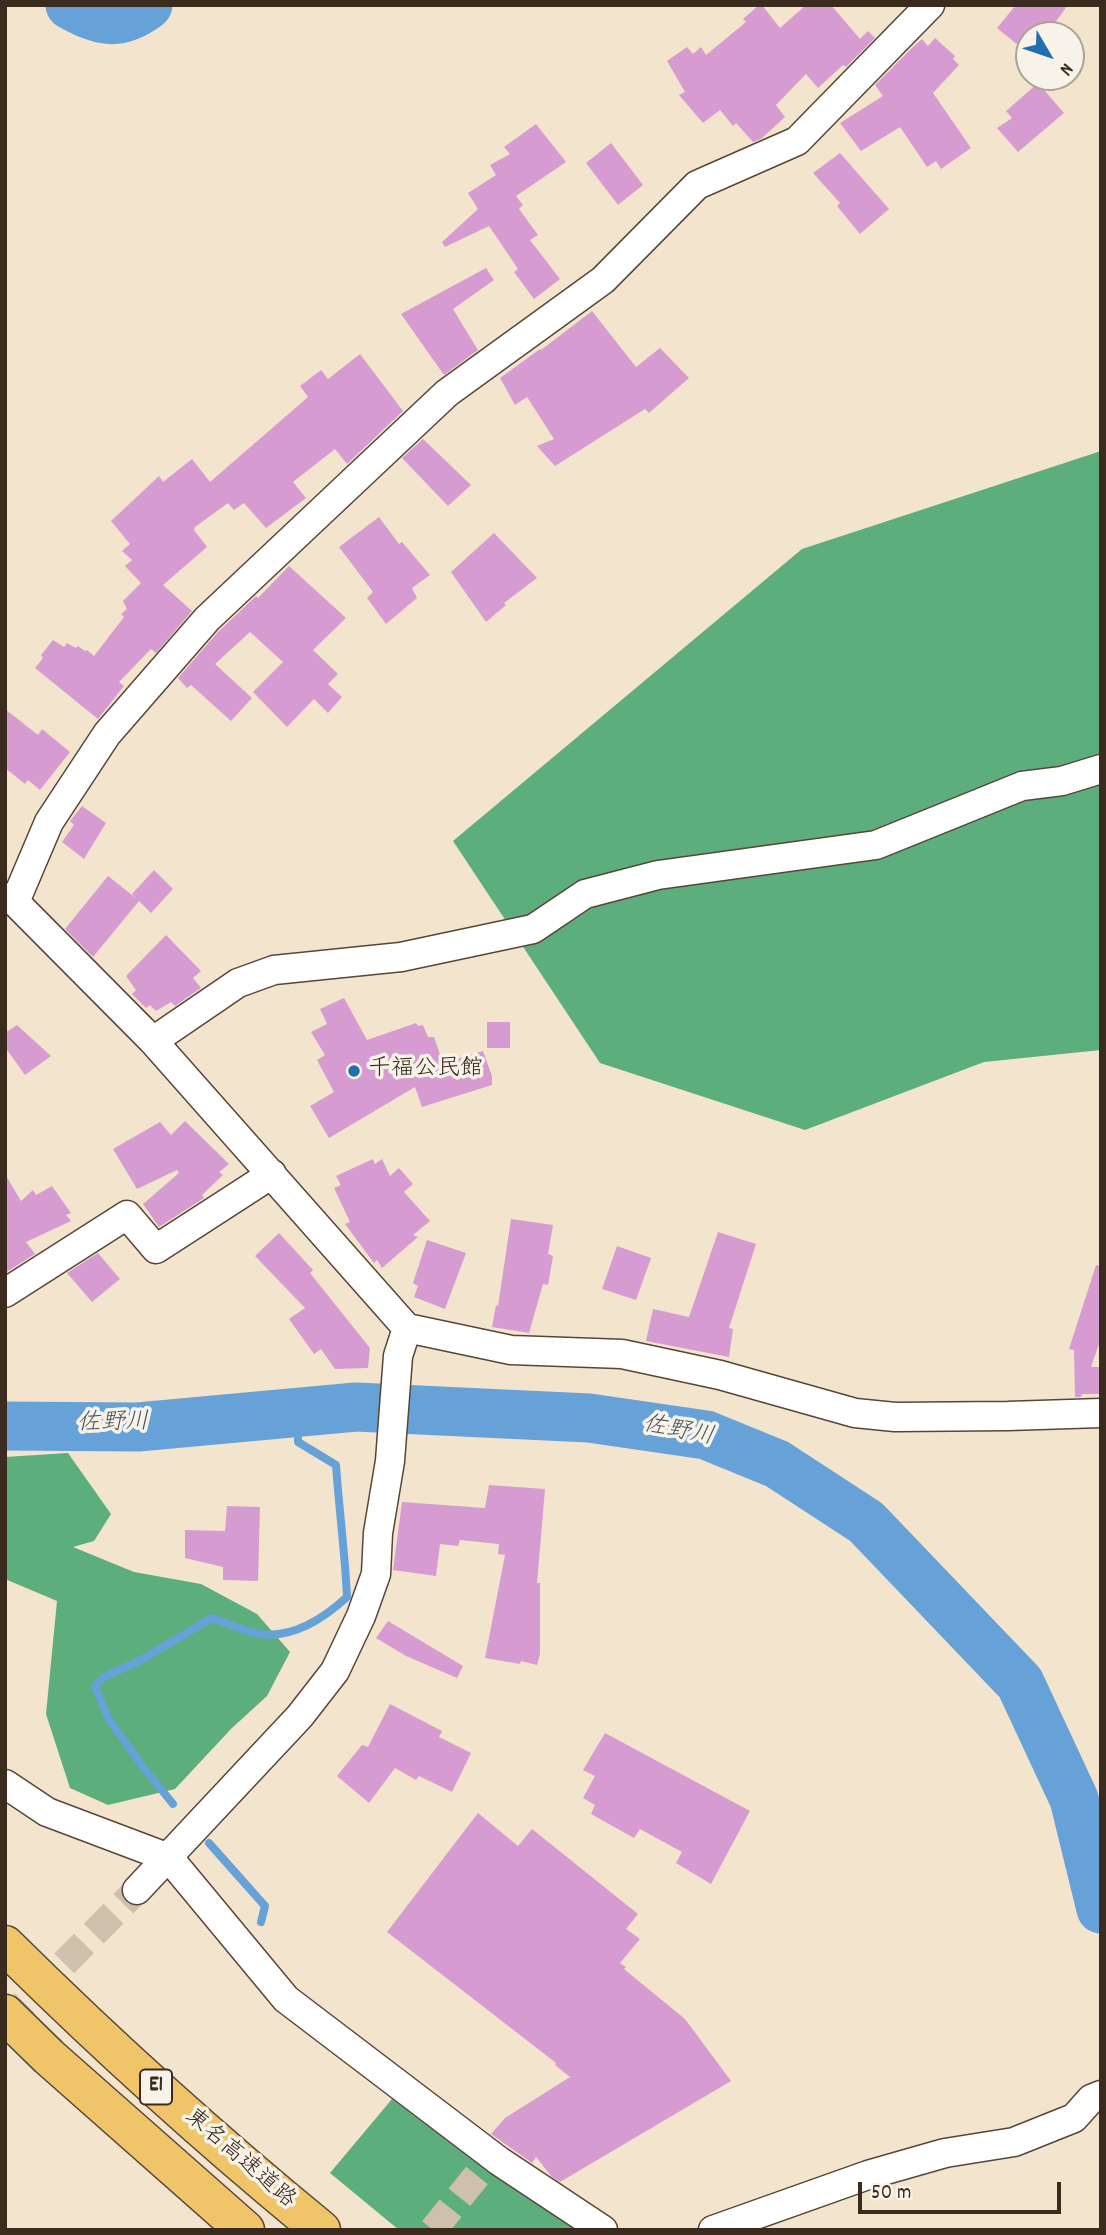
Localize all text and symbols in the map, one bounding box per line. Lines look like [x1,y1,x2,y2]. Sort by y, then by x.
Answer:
north arrow [1015,21,1085,91]
text: N [1052,56,1079,80]
place label: 千福公民館 [368,1057,483,1085]
marker: 千福公民館 [346,1063,362,1079]
water label: 佐野川 [77,1410,149,1440]
water label: 佐野川 [640,1412,716,1454]
road number: E1 [140,2070,172,2104]
street label: 東名高速道路 [178,2104,300,2216]
scale bar [861,2168,1064,2212]
text: 50 m [871,2179,911,2209]

